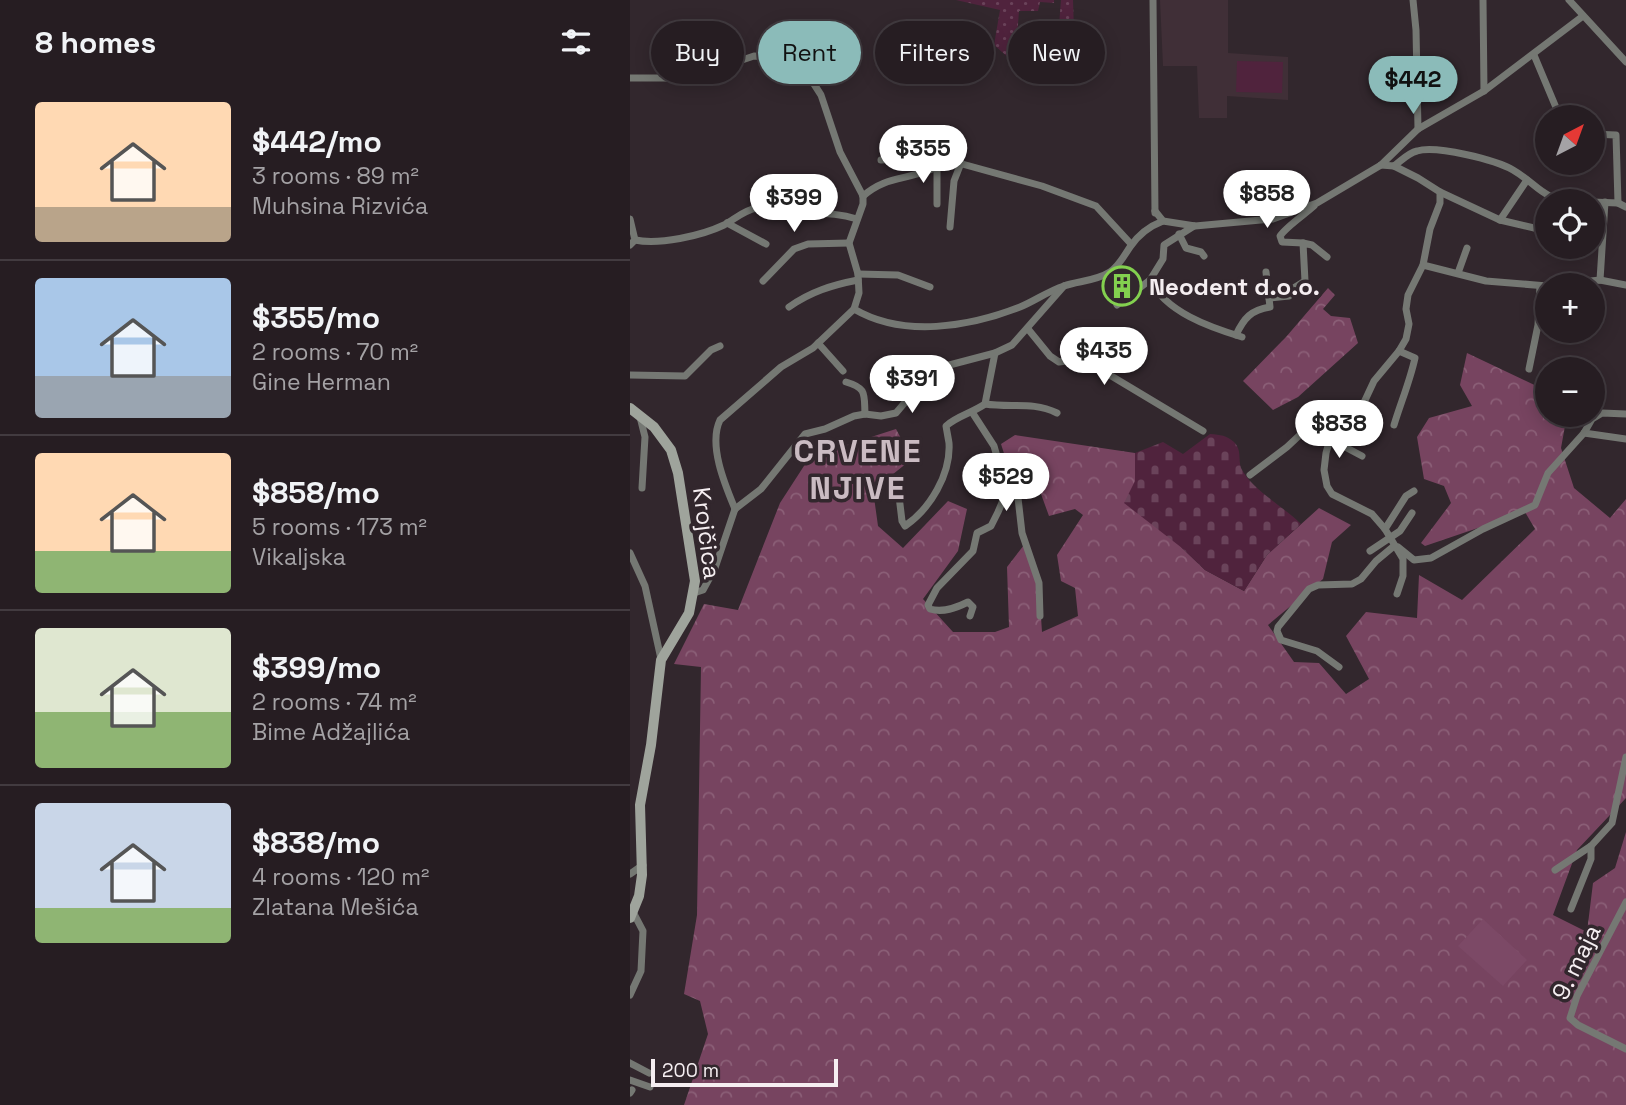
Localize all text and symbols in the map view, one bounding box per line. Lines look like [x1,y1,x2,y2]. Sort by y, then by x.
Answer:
chip: Buy [651,21,744,84]
chip: Rent [758,21,861,84]
chip: Filters [875,21,994,84]
chip: New [1008,21,1105,84]
text: 8 homes [35,23,156,62]
icon: filters [557,23,595,61]
pin: $442 [1372,57,1454,116]
text: $442 [1385,64,1441,94]
north arrow [1535,105,1605,175]
map controls [1535,105,1605,427]
text: $442/mo [252,122,382,161]
pin: $355 [882,125,964,185]
icon: home [91,130,175,214]
text: $355 [895,133,951,163]
text: 3 rooms · 89 m² [252,161,419,191]
pin: $858 [1226,170,1308,230]
pin: $399 [753,174,835,234]
text: $858 [1239,178,1295,208]
text: $399 [766,182,822,212]
button: locate [1535,189,1605,259]
text: Muhsina Rizvića [252,191,428,221]
building icon: Neodent d.o.o. [1101,265,1143,307]
place label: Neodent d.o.o. [1149,271,1320,302]
button: + [1535,273,1605,343]
text: $355/mo [252,298,380,337]
icon: home [91,306,175,390]
pin: $435 [1063,328,1145,387]
text: $435 [1076,335,1132,365]
text: 2 rooms · 70 m² [252,337,418,367]
pin: $391 [871,356,953,415]
button: − [1535,357,1605,427]
text: $391 [886,363,938,393]
text: Gine Herman [252,367,391,397]
pin: $838 [1298,400,1380,460]
text: $838 [1311,408,1367,438]
district label: CRVENE NJIVE [793,431,923,508]
pin: $529 [965,454,1047,513]
text: $529 [978,461,1034,491]
text: $858/mo [252,473,380,512]
icon: home [91,481,175,565]
street label: Krojčica [686,485,728,581]
text: 5 rooms · 173 m² [252,512,427,542]
text: Vikaljska [252,542,346,572]
text: $399/mo [252,648,381,687]
icon: home [91,656,175,740]
text: 2 rooms · 74 m² [252,687,417,717]
text: Bime Adžajlića [252,717,410,747]
text: $838/mo [252,823,380,862]
icon: home [91,831,175,915]
text: 4 rooms · 120 m² [252,862,429,892]
text: Zlatana Mešića [252,892,419,922]
street label: 9. maja [1545,919,1608,1005]
scale bar [651,1056,838,1088]
text: 200 m [662,1058,719,1083]

